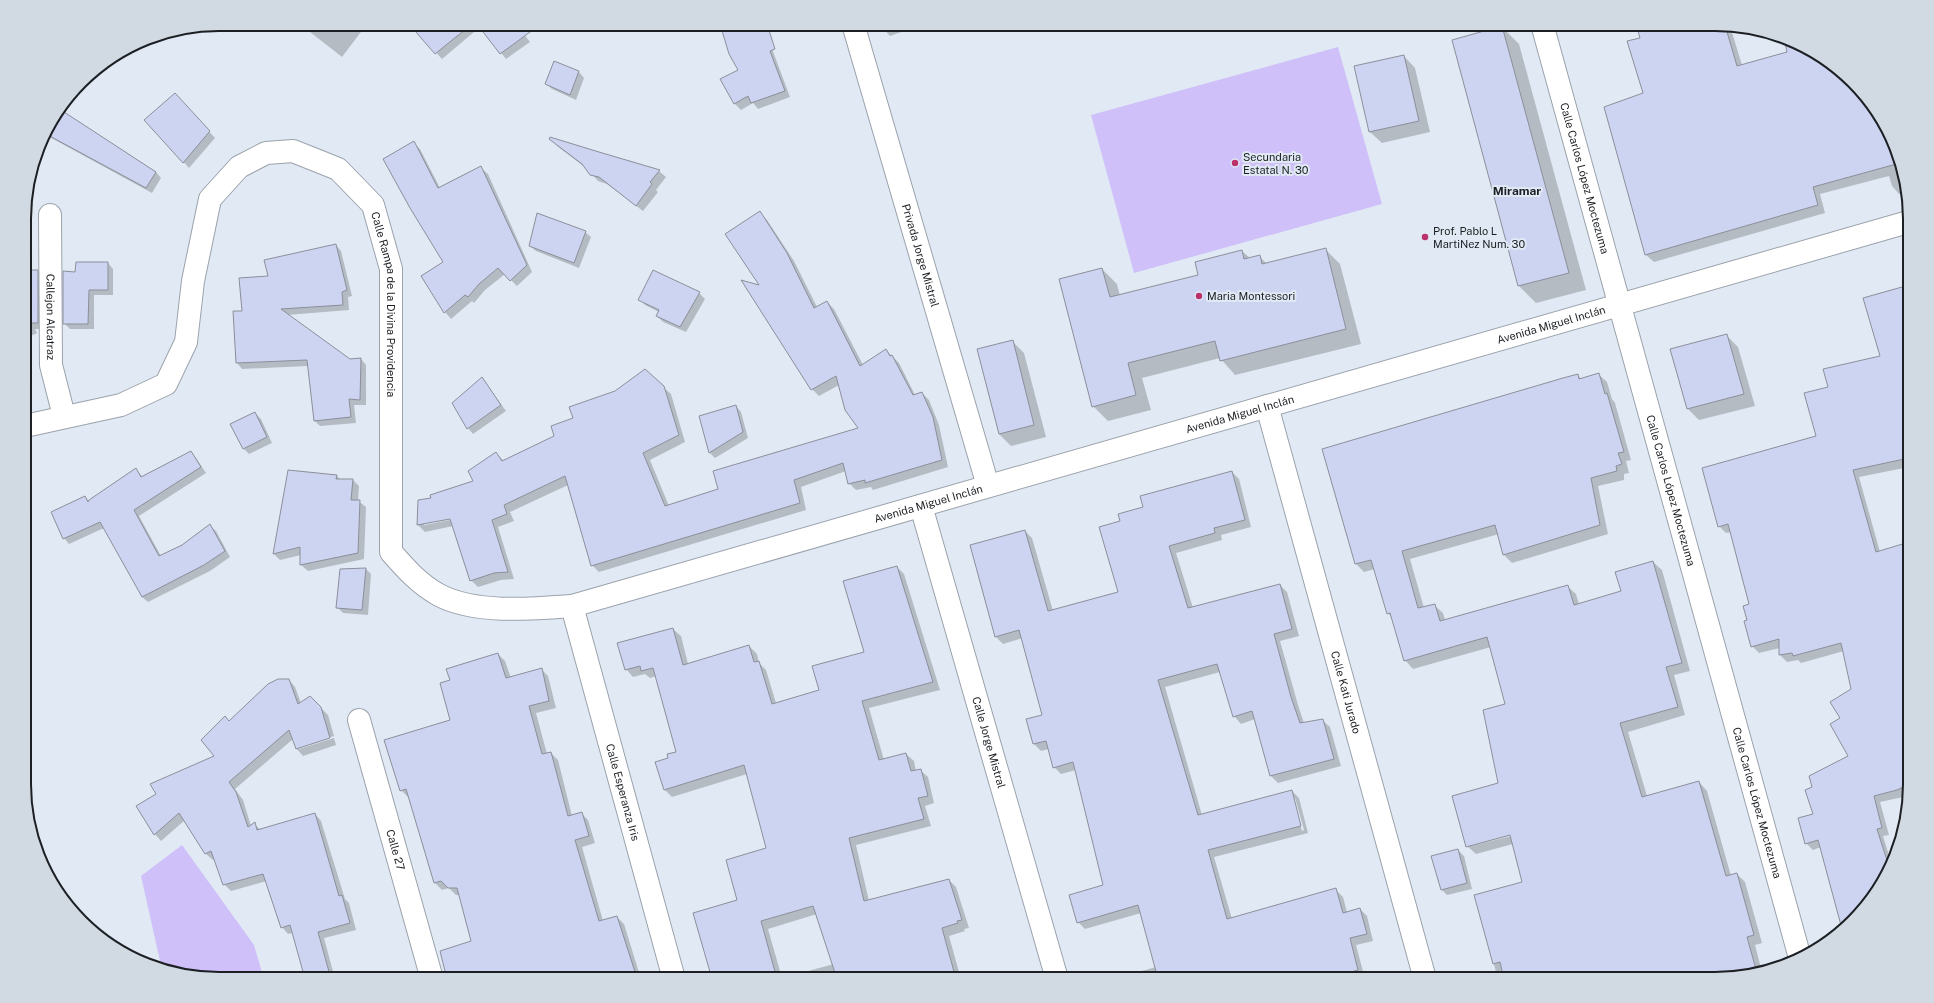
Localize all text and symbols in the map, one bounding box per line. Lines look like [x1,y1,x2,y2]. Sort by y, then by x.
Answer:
street label: Calle Carlos López Moctezuma [1558,101,1611,255]
place label: Secundaria Estatal N. 30 [1243,151,1309,176]
marker: Secundaria Estatal N. 30 [1230,158,1240,168]
district label: Miramar [1493,184,1541,198]
street label: Privada Jorge Mistral [900,202,941,308]
street label: Calle Rampa de la Divina Providencia [369,210,397,397]
place label: Prof. Pablo L MartiNez Num. 30 [1433,225,1525,250]
marker: Prof. Pablo L MartiNez Num. 30 [1420,232,1430,242]
street label: Callejon Alcatraz [44,274,57,360]
place label: Maria Montessori [1207,290,1295,302]
marker: Maria Montessori [1194,291,1204,301]
street label: Avenida Miguel Inclán [1496,303,1607,346]
street label: Avenida Miguel Inclán [1184,393,1295,435]
street label: Calle Carlos López Moctezuma [1644,414,1697,567]
street label: Avenida Miguel Inclán [873,482,984,525]
street label: Calle Kati Jurado [1329,650,1363,735]
street label: Calle Jorge Mistral [970,695,1008,790]
street label: Calle Carlos López Moctezuma [1731,726,1784,880]
street label: Calle Esperanza Iris [604,742,642,842]
street label: Calle 27 [384,828,407,872]

